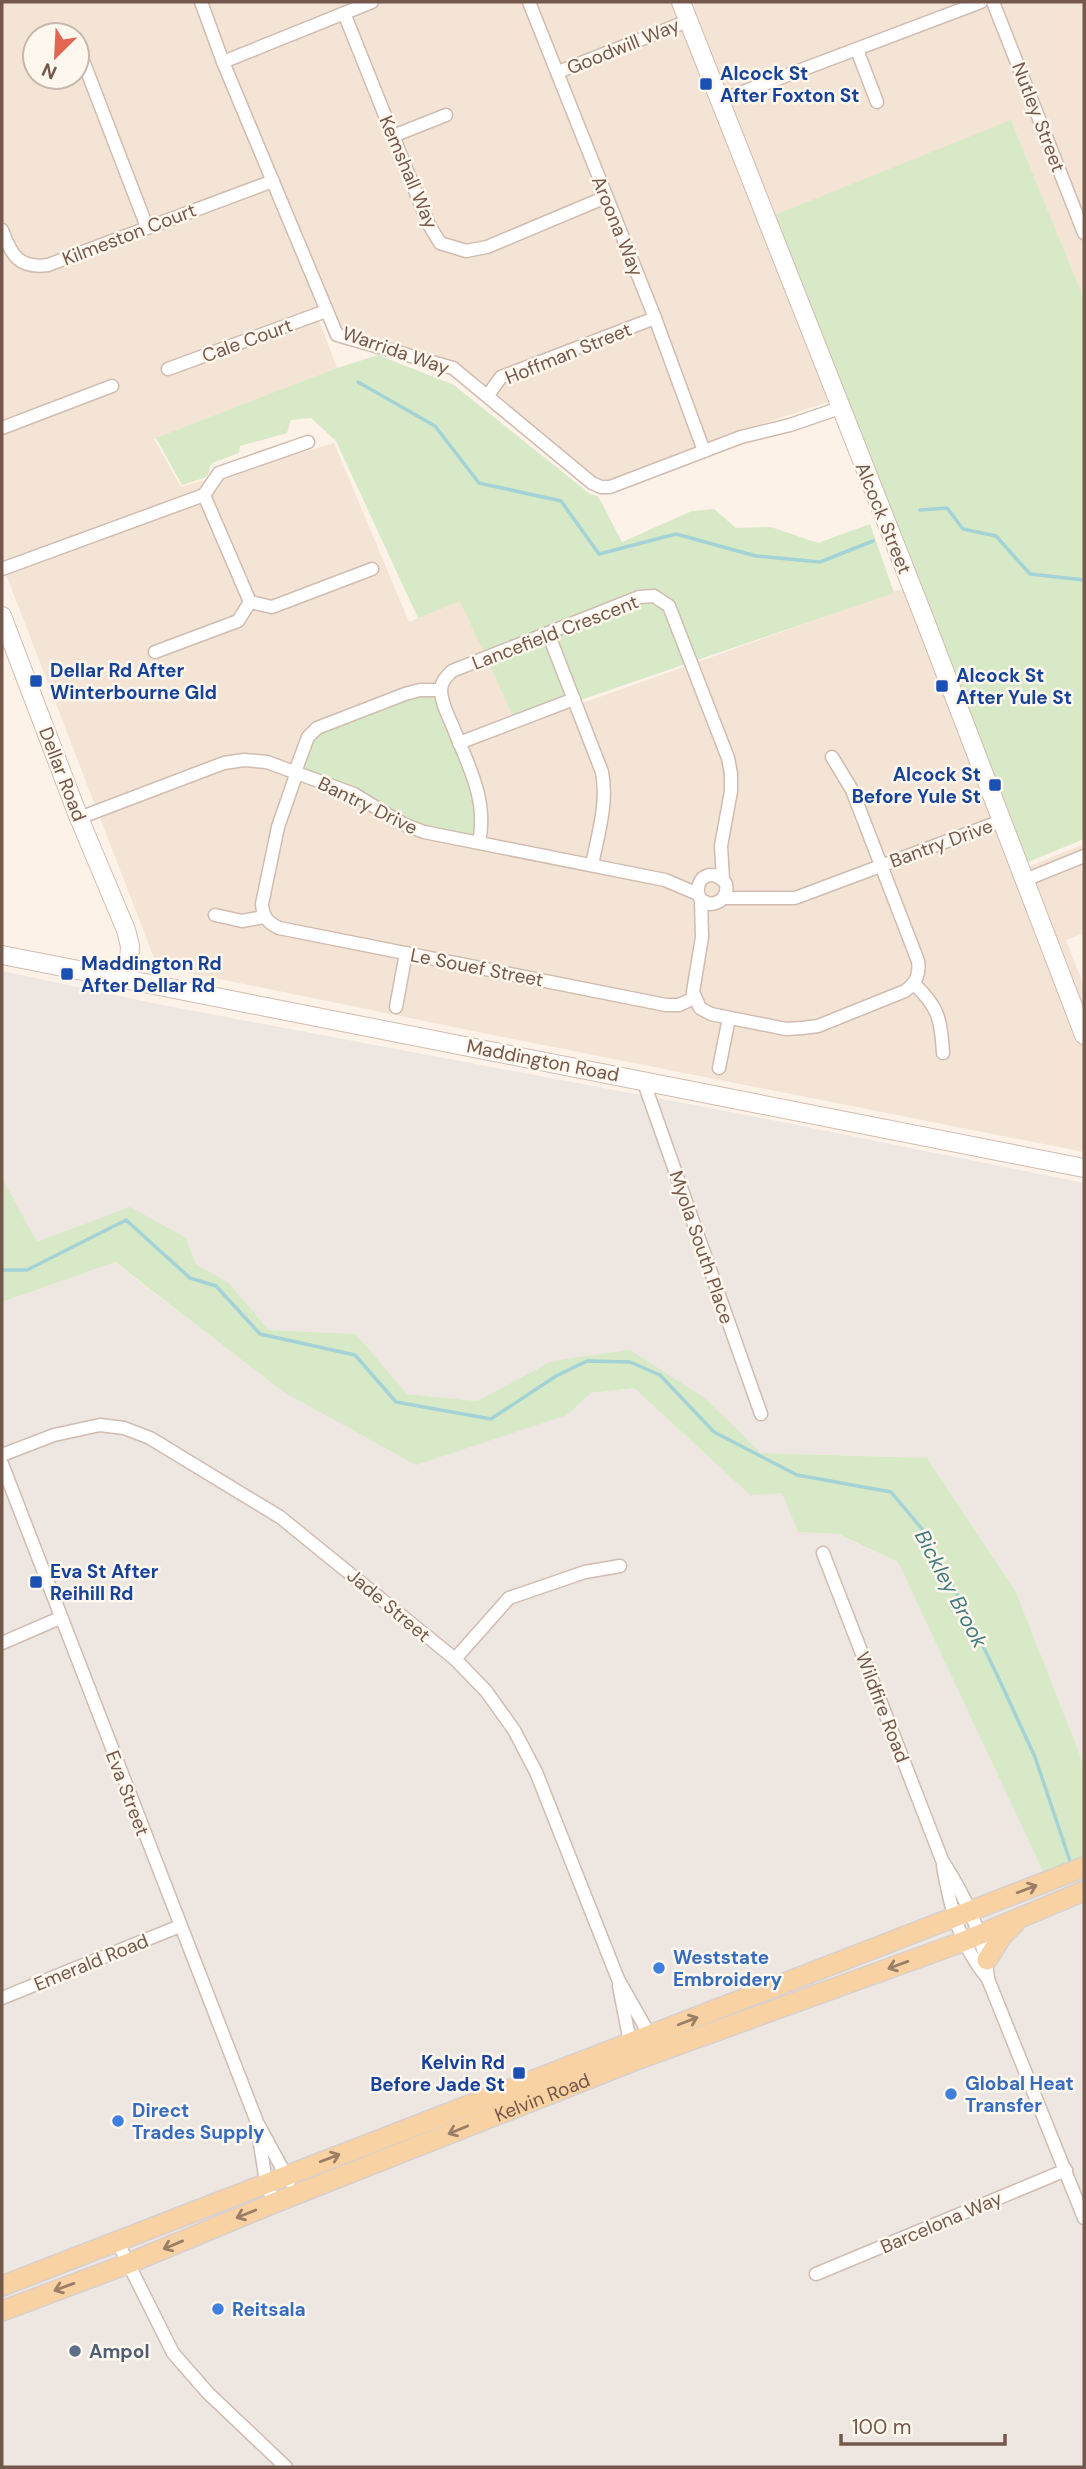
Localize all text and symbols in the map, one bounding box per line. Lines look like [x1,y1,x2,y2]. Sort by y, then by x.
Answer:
street label: Goodwill Way [563,12,684,80]
north arrow [21,21,91,91]
text: N [38,57,61,85]
street label: Nutley Street [1006,59,1071,176]
place label: Alcock St After Foxton St [720,61,860,108]
marker: Alcock St After Foxton St [698,76,714,92]
street label: Kemshall Way [373,112,444,233]
street label: Aroona Way [586,172,649,280]
street label: Kilmeston Court [59,197,200,271]
street label: Cale Court [199,313,296,368]
street label: Hoffman Street [501,317,635,390]
street label: Warrida Way [339,320,453,381]
street label: Alcock Street [850,459,917,578]
street label: Lancefield Crescent [468,589,642,676]
place label: Dellar Rd After Winterbourne Gld [50,658,217,705]
place label: Alcock St After Yule St [956,663,1072,710]
marker: Dellar Rd After Winterbourne Gld [28,673,44,689]
marker: Alcock St After Yule St [934,678,950,694]
street label: Dellar Road [33,723,92,825]
place label: Alcock St Before Yule St [852,762,981,809]
street label: Bantry Drive [314,771,422,840]
marker: Alcock St Before Yule St [987,777,1003,793]
street label: Bantry Drive [886,813,996,874]
street label: Le Souef Street [408,942,545,993]
place label: Maddington Rd After Dellar Rd [81,951,222,998]
marker: Maddington Rd After Dellar Rd [59,966,75,982]
street label: Maddington Road [465,1033,621,1088]
street label: Myola South Place [664,1167,739,1327]
water label: Bickley Brook [908,1525,994,1653]
place label: Eva St After Reihill Rd [50,1559,159,1606]
street label: Jade Street [342,1563,436,1648]
marker: Eva St After Reihill Rd [28,1574,44,1590]
street label: Wildfire Road [850,1648,915,1766]
street label: Eva Street [100,1747,155,1839]
one-way arrow [1016,1881,1038,1894]
street label: Emerald Road [30,1928,152,1997]
place label: Weststate Embroidery [673,1945,782,1992]
marker: Weststate Embroidery [651,1960,667,1976]
one-way arrow [888,1960,910,1972]
one-way arrow [676,2014,698,2027]
place label: Kelvin Rd Before Jade St [370,2050,505,2097]
marker: Kelvin Rd Before Jade St [511,2065,527,2081]
street label: Kelvin Road [491,2067,594,2128]
place label: Global Heat Transfer [965,2071,1074,2118]
marker: Global Heat Transfer [943,2086,959,2102]
place label: Direct Trades Supply [132,2098,265,2145]
marker: Direct Trades Supply [110,2113,126,2129]
one-way arrow [448,2125,470,2138]
one-way arrow [318,2150,340,2163]
street label: Barcelona Way [876,2185,1006,2259]
one-way arrow [236,2208,257,2221]
one-way arrow [162,2239,184,2252]
one-way arrow [54,2282,76,2295]
place label: Reitsala [232,2297,306,2322]
marker: Reitsala [210,2301,226,2317]
place label: Ampol [89,2339,149,2364]
marker: Ampol [67,2343,83,2359]
scale bar [841,2402,1006,2446]
text: 100 m [852,2413,912,2441]

